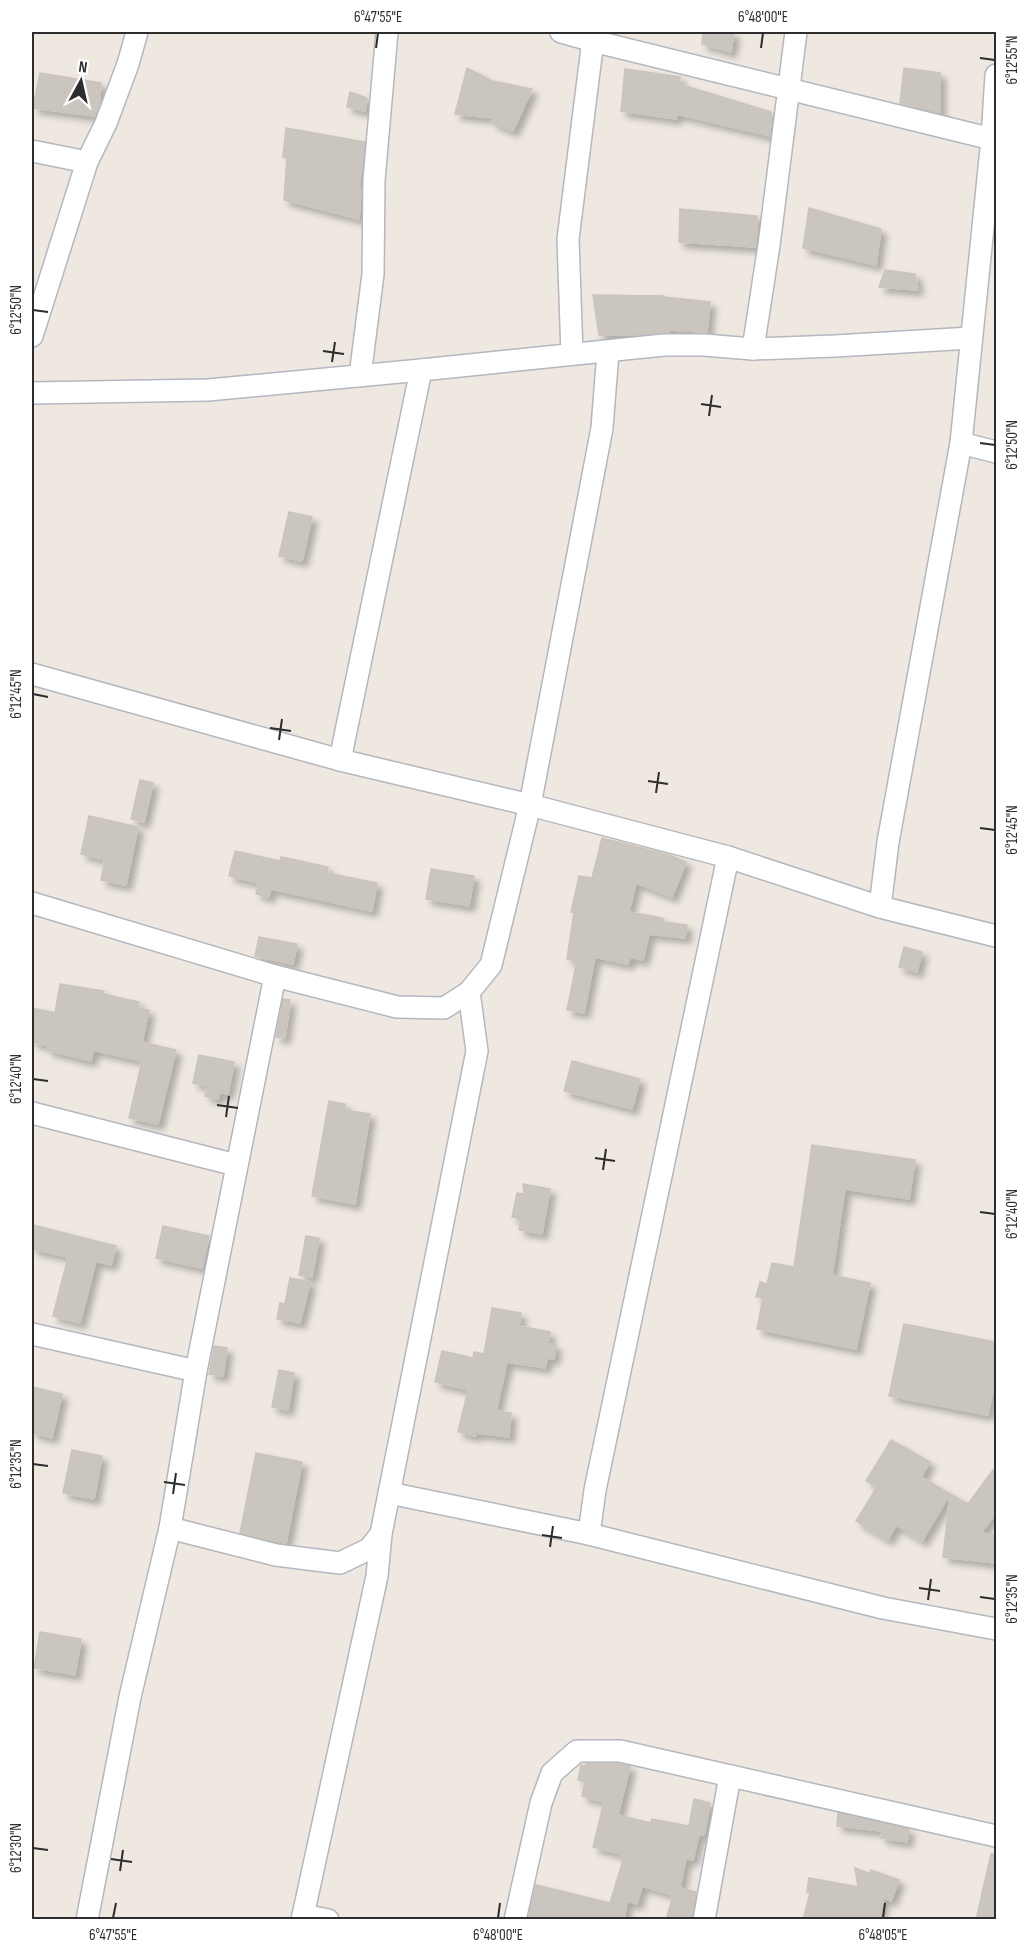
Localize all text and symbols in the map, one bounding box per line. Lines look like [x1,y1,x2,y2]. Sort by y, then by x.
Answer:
text: 6°47'55"E [354,8,402,27]
text: 6°48'00"E [738,8,788,27]
text: 6°12'55"N [1003,35,1022,85]
north arrow [51,51,111,111]
text: N [77,58,88,78]
text: 6°12'50"N [7,285,26,335]
text: 6°12'50"N [1003,420,1022,470]
text: 6°12'45"N [7,669,26,719]
text: 6°12'45"N [1003,805,1022,855]
text: 6°12'40"N [7,1054,26,1104]
text: 6°12'40"N [1003,1189,1022,1239]
text: 6°12'35"N [7,1439,26,1489]
text: 6°12'35"N [1003,1574,1022,1624]
text: 6°12'30"N [7,1823,26,1873]
text: 6°47'55"E [89,1926,137,1945]
text: 6°48'00"E [473,1926,523,1945]
text: 6°48'05"E [858,1926,908,1945]

